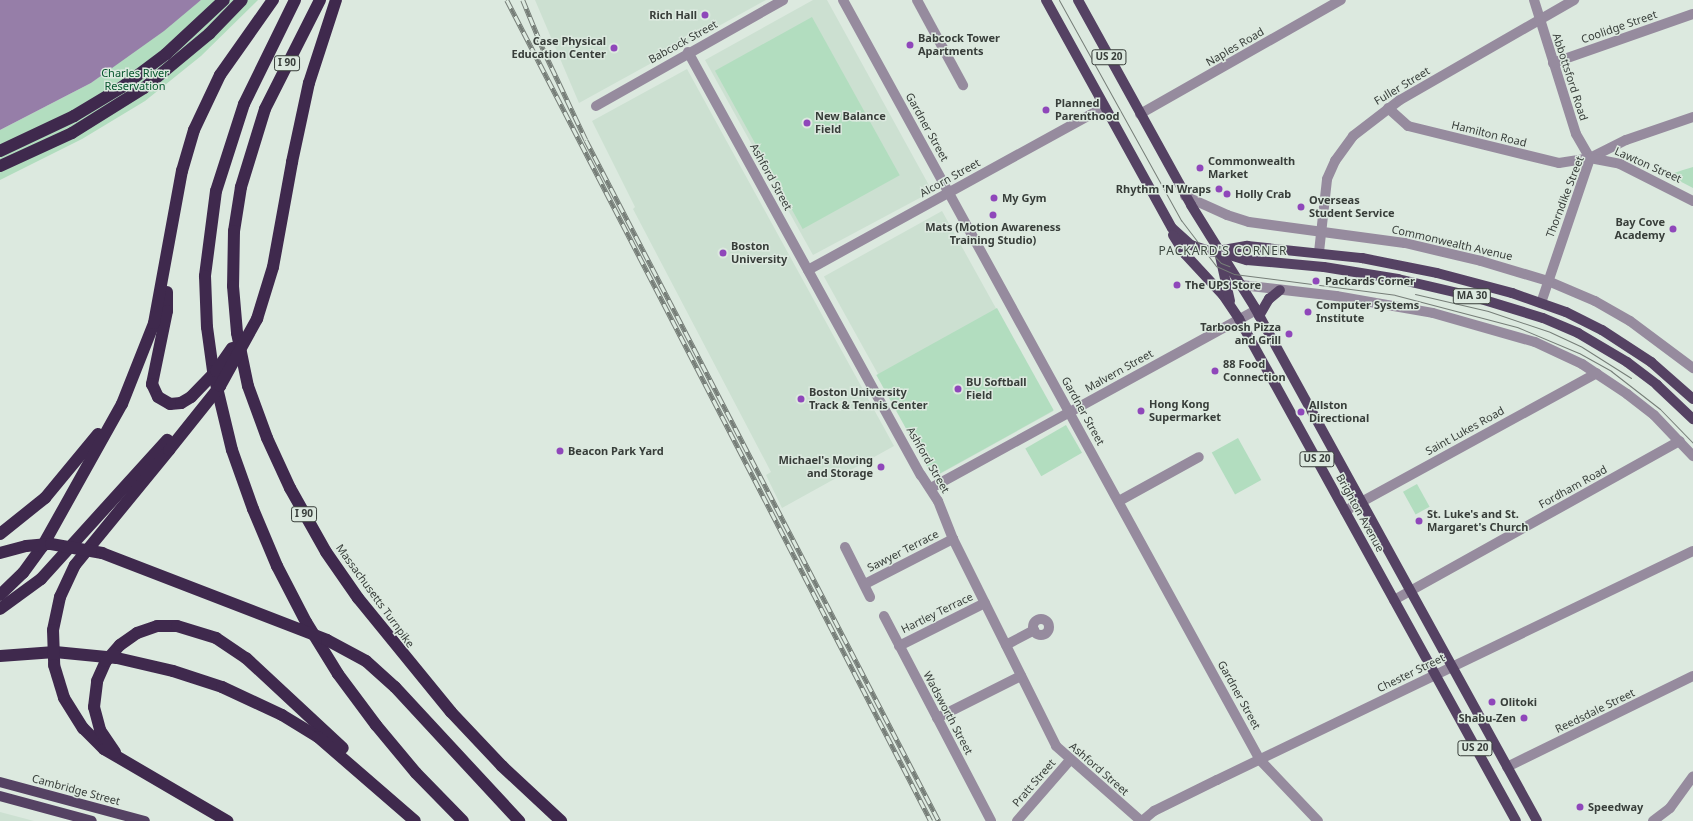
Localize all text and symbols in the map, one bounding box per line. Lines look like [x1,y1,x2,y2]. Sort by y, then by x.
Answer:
place label: Rich Hall [649,8,697,22]
street label: Coolidge Street [1579,8,1659,46]
marker: Rich Hall [700,10,710,20]
street label: Babcock Street [646,18,720,66]
street label: Naples Road [1204,25,1266,69]
place label: Babcock Tower Apartments [918,32,1000,58]
street label: Abbottsford Road [1550,32,1590,122]
place label: Case Physical Education Center [511,35,606,61]
marker: Babcock Tower Apartments [905,40,915,50]
marker: Case Physical Education Center [609,43,619,53]
road number: US 20 [1091,49,1127,65]
road number: I 90 [274,55,300,71]
street label: Fuller Street [1372,64,1432,108]
park label: Charles River Reservation [101,67,169,93]
street label: Gardner Street [903,90,951,164]
place label: Planned Parenthood [1055,97,1119,123]
marker: Planned Parenthood [1040,104,1052,116]
place label: New Balance Field [815,110,886,136]
marker: New Balance Field [802,118,812,128]
street label: Hamilton Road [1450,118,1528,150]
street label: Ashford Street [747,141,795,213]
street label: Lawton Street [1613,144,1683,186]
street label: Thorndike Street [1543,154,1587,240]
place label: Commonwealth Market [1208,155,1295,181]
street label: Alcorn Street [918,156,982,200]
marker: Commonwealth Market [1195,163,1205,173]
place label: Rhythm 'N Wraps [1116,182,1211,196]
marker: Rhythm 'N Wraps [1214,184,1224,194]
place label: Holly Crab [1235,187,1291,201]
marker: Holly Crab [1222,189,1232,199]
place label: My Gym [1002,191,1046,205]
marker: My Gym [989,193,999,203]
place label: Overseas Student Service [1309,194,1395,220]
marker: Overseas Student Service [1296,202,1306,212]
marker: Mats (Motion Awareness Training Studio) [988,210,998,220]
place label: Bay Cove Academy [1615,216,1665,242]
place label: Mats (Motion Awareness Training Studio) [925,221,1061,247]
street label: Commonwealth Avenue [1390,223,1514,263]
marker: Bay Cove Academy [1668,224,1678,234]
place label: Boston University [731,240,787,266]
district label: PACKARD'S CORNER [1159,244,1287,258]
marker: Boston University [718,248,728,258]
place label: Packards Corner [1325,274,1415,288]
marker: Packards Corner [1310,275,1322,287]
place label: The UPS Store [1185,278,1261,292]
marker: The UPS Store [1172,280,1182,290]
road number: MA 30 [1452,288,1492,304]
place label: Computer Systems Institute [1316,299,1419,325]
marker: Computer Systems Institute [1303,307,1313,317]
place label: Tarboosh Pizza and Grill [1200,321,1281,347]
marker: Tarboosh Pizza and Grill [1284,329,1294,339]
street label: Malvern Street [1083,347,1155,395]
place label: 88 Food Connection [1223,358,1286,384]
marker: 88 Food Connection [1210,366,1220,376]
street label: Gardner Street [1059,374,1107,448]
place label: BU Softball Field [966,376,1027,402]
marker: BU Softball Field [953,384,963,394]
place label: Boston University Track & Tennis Center [809,386,928,412]
marker: Boston University Track & Tennis Center [796,394,806,404]
place label: Hong Kong Supermarket [1149,398,1221,424]
place label: Allston Directional [1309,399,1369,425]
street label: Saint Lukes Road [1423,404,1507,458]
marker: Hong Kong Supermarket [1136,406,1146,416]
marker: Allston Directional [1296,407,1306,417]
street label: Ashford Street [904,425,952,495]
place label: Beacon Park Yard [568,444,664,458]
marker: Beacon Park Yard [555,446,565,456]
road number: US 20 [1299,451,1335,467]
place label: Michael's Moving and Storage [778,454,873,480]
marker: Michael's Moving and Storage [876,462,886,472]
street label: Fordham Road [1537,463,1609,511]
street label: Brighton Avenue [1333,472,1387,554]
road number: I 90 [291,506,317,522]
place label: St. Luke's and St. Margaret's Church [1427,508,1528,534]
marker: St. Luke's and St. Margaret's Church [1414,516,1424,526]
street label: Sawyer Terrace [865,527,941,575]
street label: Massachusetts Turnpike [333,542,417,650]
street label: Hartley Terrace [899,590,975,636]
street label: Chester Street [1375,651,1447,695]
street label: Gardner Street [1215,658,1263,732]
street label: Wadsworth Street [920,669,976,757]
street label: Reedsdale Street [1553,686,1637,736]
place label: Olitoki [1500,695,1537,709]
marker: Olitoki [1487,697,1497,707]
place label: Shabu-Zen [1458,711,1516,725]
marker: Shabu-Zen [1519,713,1529,723]
street label: Ashford Street [1067,740,1131,798]
road number: US 20 [1457,740,1493,756]
street label: Pratt Street [1010,757,1058,809]
street label: Cambridge Street [30,772,122,808]
place label: Speedway [1588,800,1643,814]
marker: Speedway [1575,802,1585,812]

